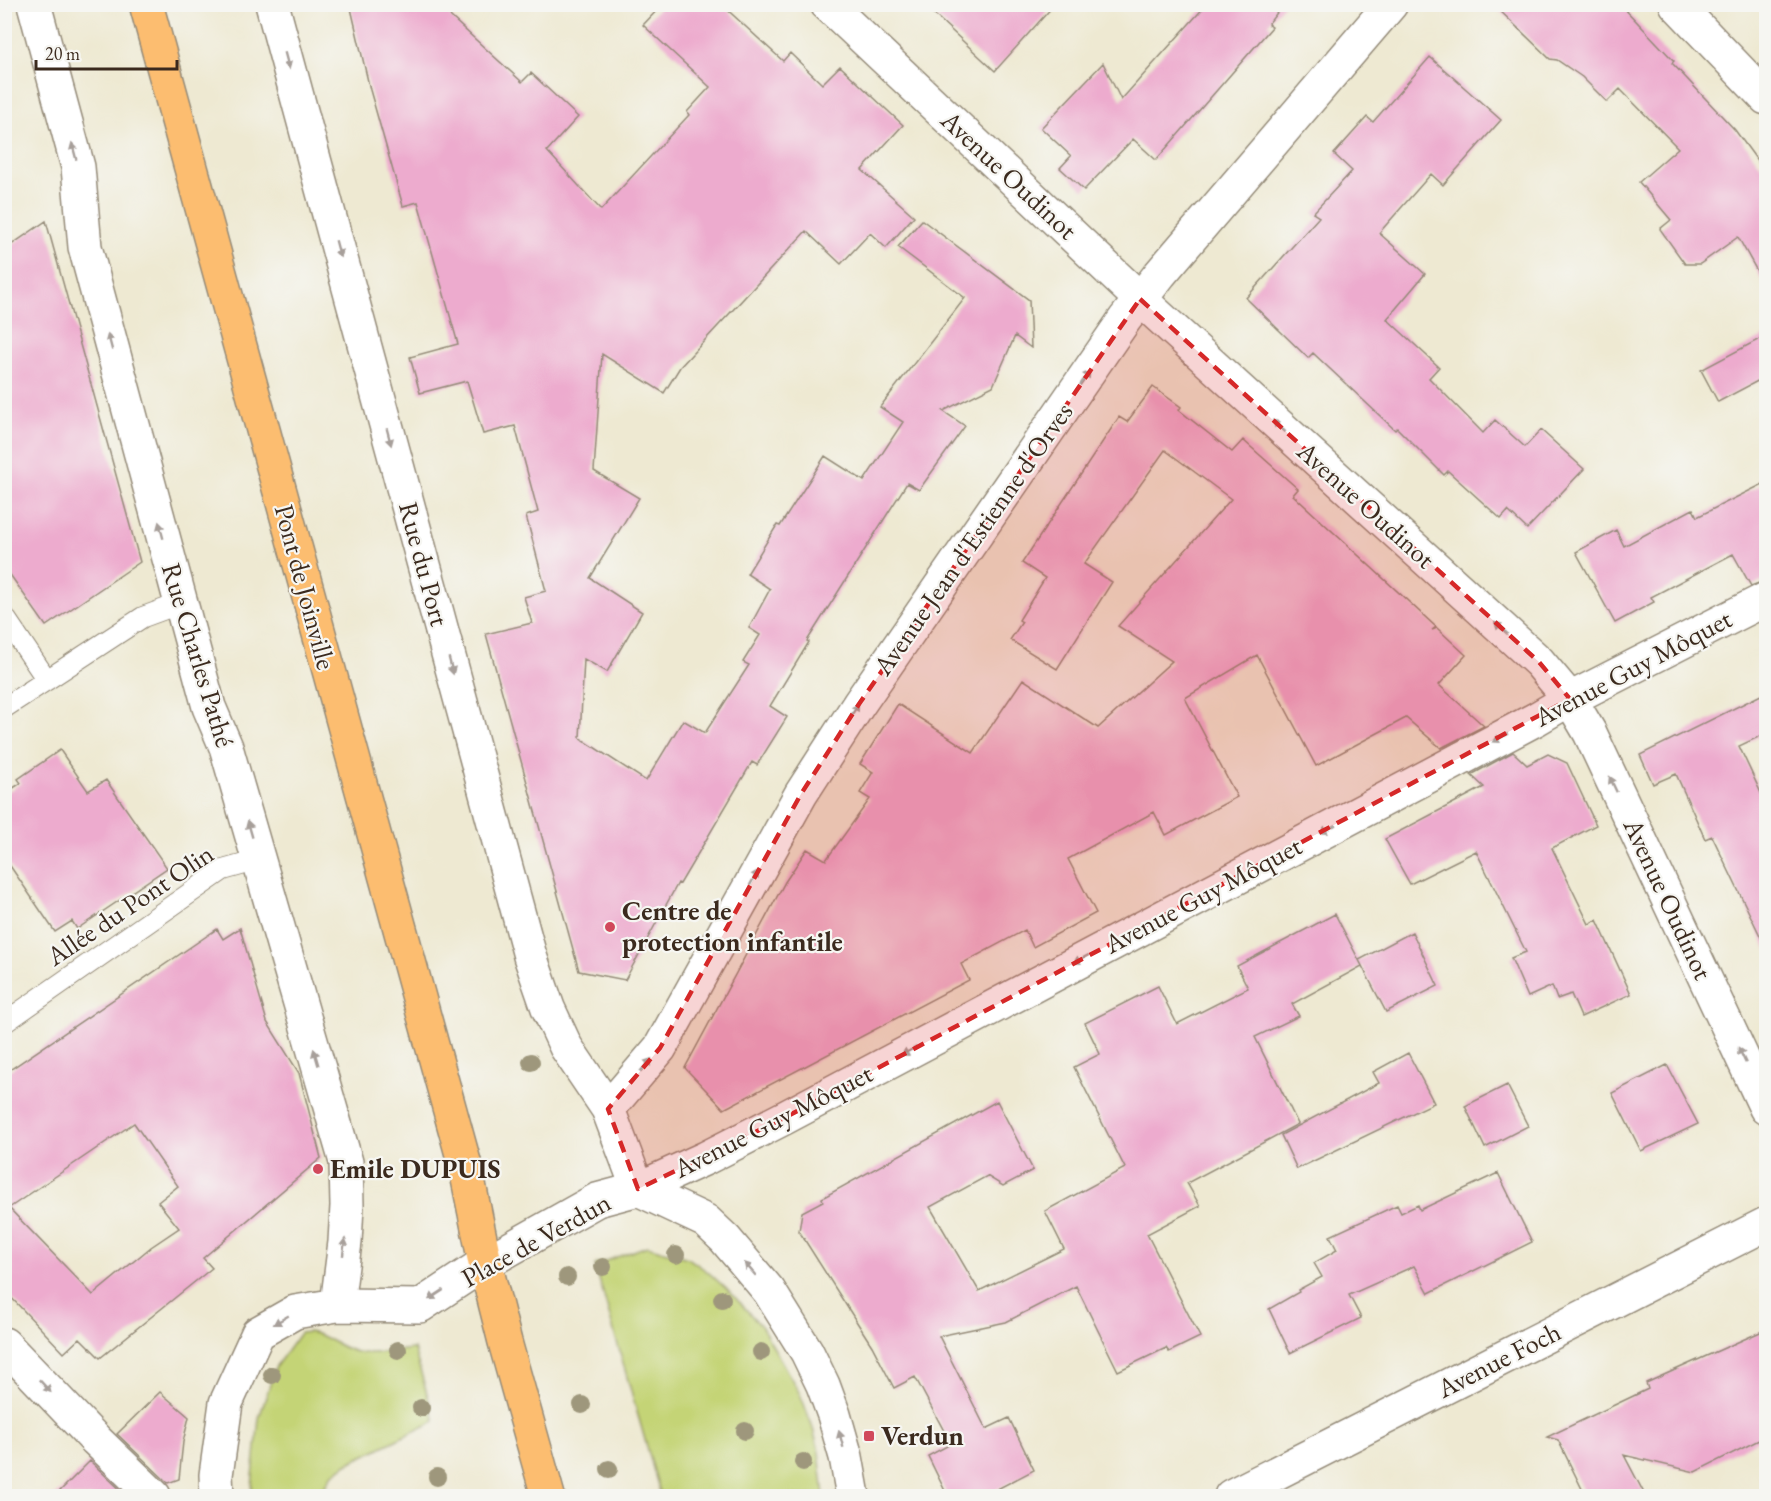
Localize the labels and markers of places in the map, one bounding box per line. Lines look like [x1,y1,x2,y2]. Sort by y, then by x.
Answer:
place label: Centre de protection infantile [622,893,843,959]
marker: Centre de protection infantile [603,920,617,934]
place label: Emile DUPUIS [330,1151,501,1186]
marker: Emile DUPUIS [311,1162,325,1176]
place label: Verdun [881,1418,964,1453]
marker: Verdun [862,1429,876,1443]

